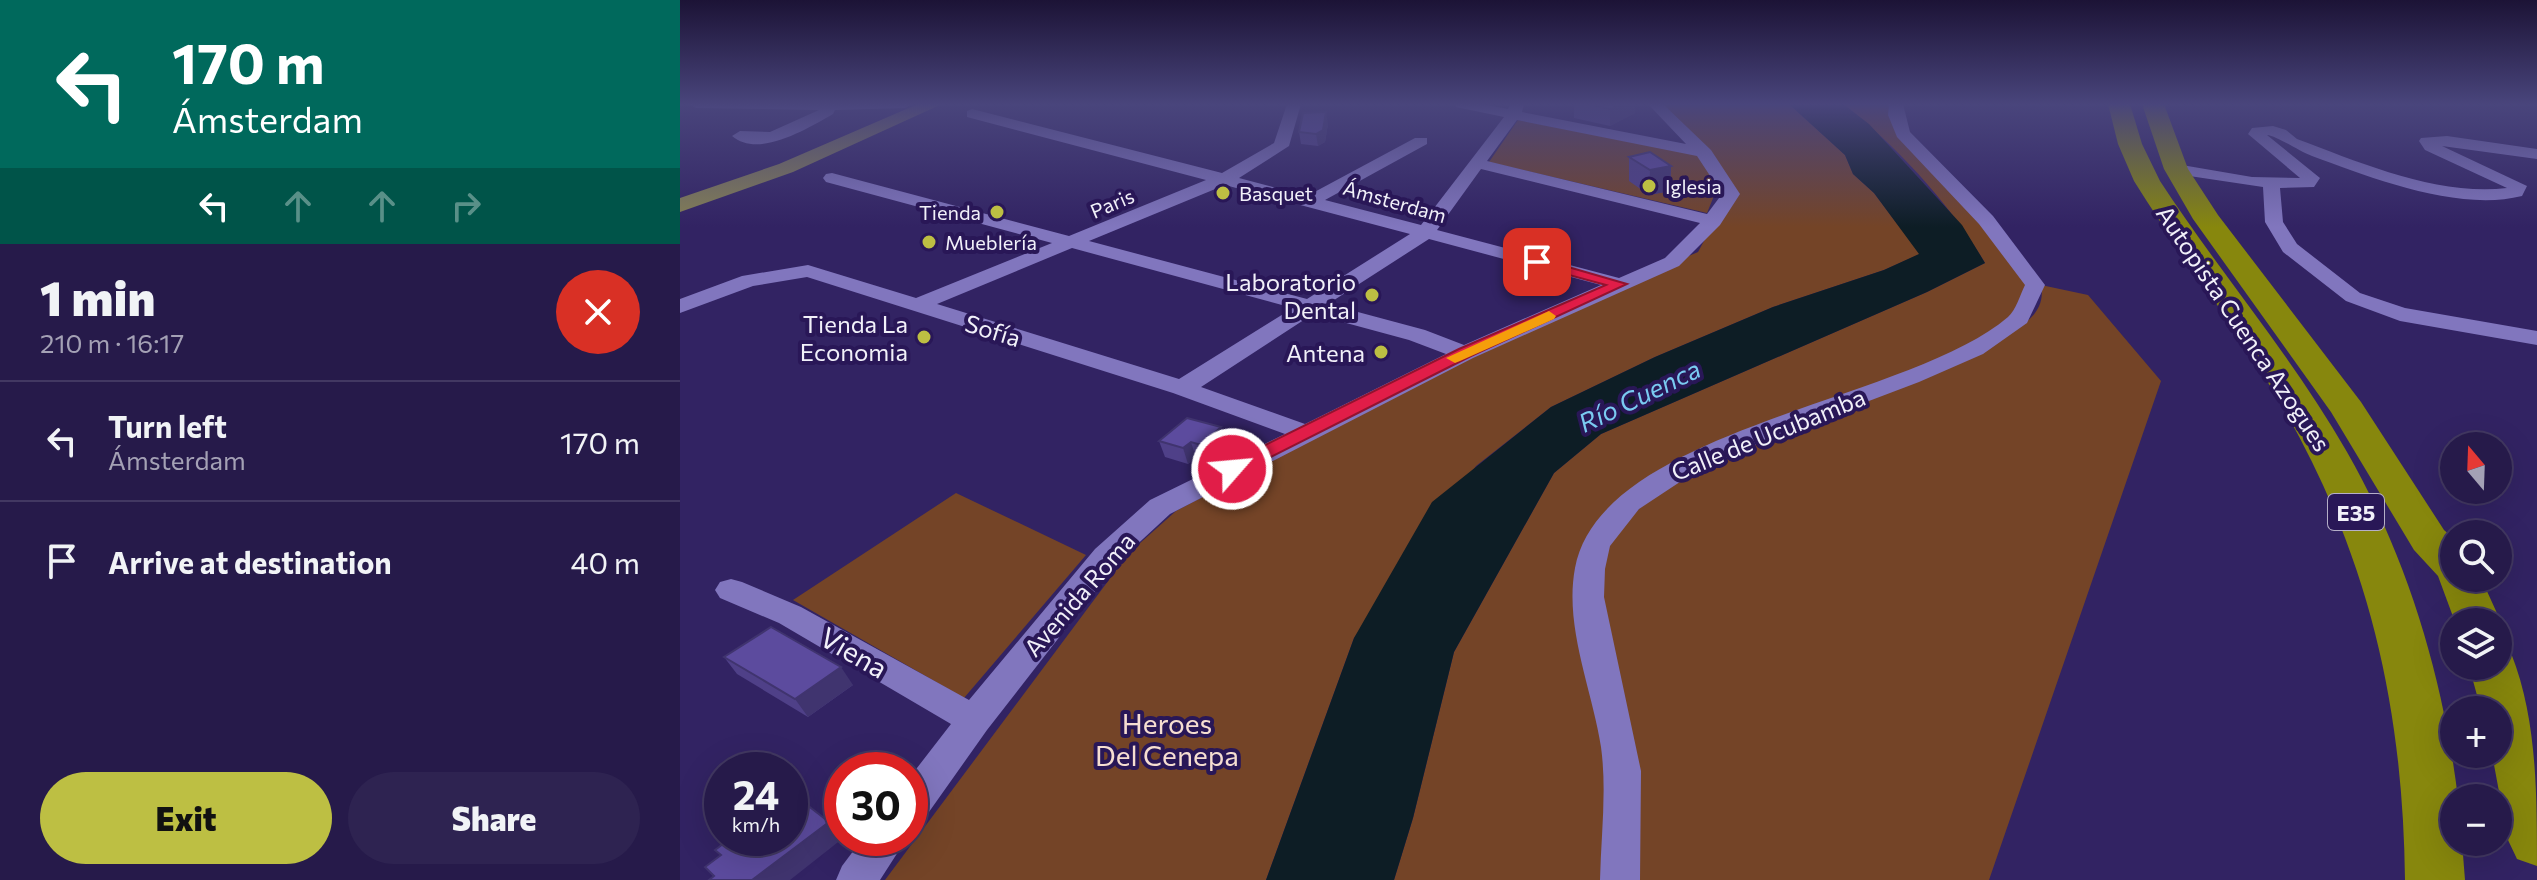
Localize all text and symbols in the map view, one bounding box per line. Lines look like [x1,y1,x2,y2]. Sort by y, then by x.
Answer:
text: 170 m [172,27,325,96]
icon: left [40,32,144,136]
text: Ámsterdam [172,96,363,140]
place label: Iglesia [1665,174,1722,198]
street label: Ámsterdam [1341,175,1449,227]
marker: Iglesia [1640,177,1658,195]
place label: Basquet [1239,181,1313,205]
street label: Paris [1086,183,1138,223]
icon: left [192,184,236,228]
icon: ahead [276,184,320,228]
icon: ahead [360,184,404,228]
icon: right [444,184,488,228]
marker: Basquet [1214,184,1232,202]
place label: Tienda [919,200,981,224]
street label: Autopista Cuenca Azogues [2151,200,2337,456]
marker: Tienda [988,203,1006,221]
pin [1503,228,1571,296]
place label: Mueblería [945,230,1037,254]
marker: Mueblería [920,233,938,251]
icon: arrive [1515,240,1559,284]
text: 1 min [40,267,155,326]
place label: Laboratorio Dental [1225,267,1356,324]
button: close [556,270,640,354]
marker: Laboratorio Dental [1363,286,1381,304]
street label: Sofía [962,308,1024,352]
place label: Tienda La Economia [800,309,908,366]
text: 210 m · 16:17 [40,327,184,358]
marker: Tienda La Economia [915,328,933,346]
place label: Antena [1286,338,1365,367]
marker: Antena [1372,343,1390,361]
water label: Río Cuenca [1573,352,1705,438]
street label: Calle de Ucubamba [1667,382,1869,486]
text: Turn left [108,407,227,444]
icon: left [40,419,84,463]
text: 170 m [560,423,640,460]
position arrow [1190,427,1274,511]
north arrow [2440,432,2512,504]
map controls [2440,432,2512,856]
text: Ámsterdam [108,444,246,475]
road number: E35 [2328,494,2384,530]
button: search [2440,520,2512,592]
street label: Avenida Roma [1017,526,1141,662]
icon: arrive [40,539,84,583]
text: Arrive at destination [108,543,392,580]
text: 40 m [571,543,640,580]
button: layers [2440,608,2512,680]
street label: Viena [814,619,894,685]
button: + [2440,696,2512,768]
park label: Heroes Del Cenepa [1095,706,1239,772]
speed limit sign: 30 [824,752,928,856]
text: 24 [733,769,779,818]
button: Exit [40,772,332,864]
button: Share [348,772,640,864]
button: − [2440,784,2512,856]
text: km/h [732,812,780,836]

